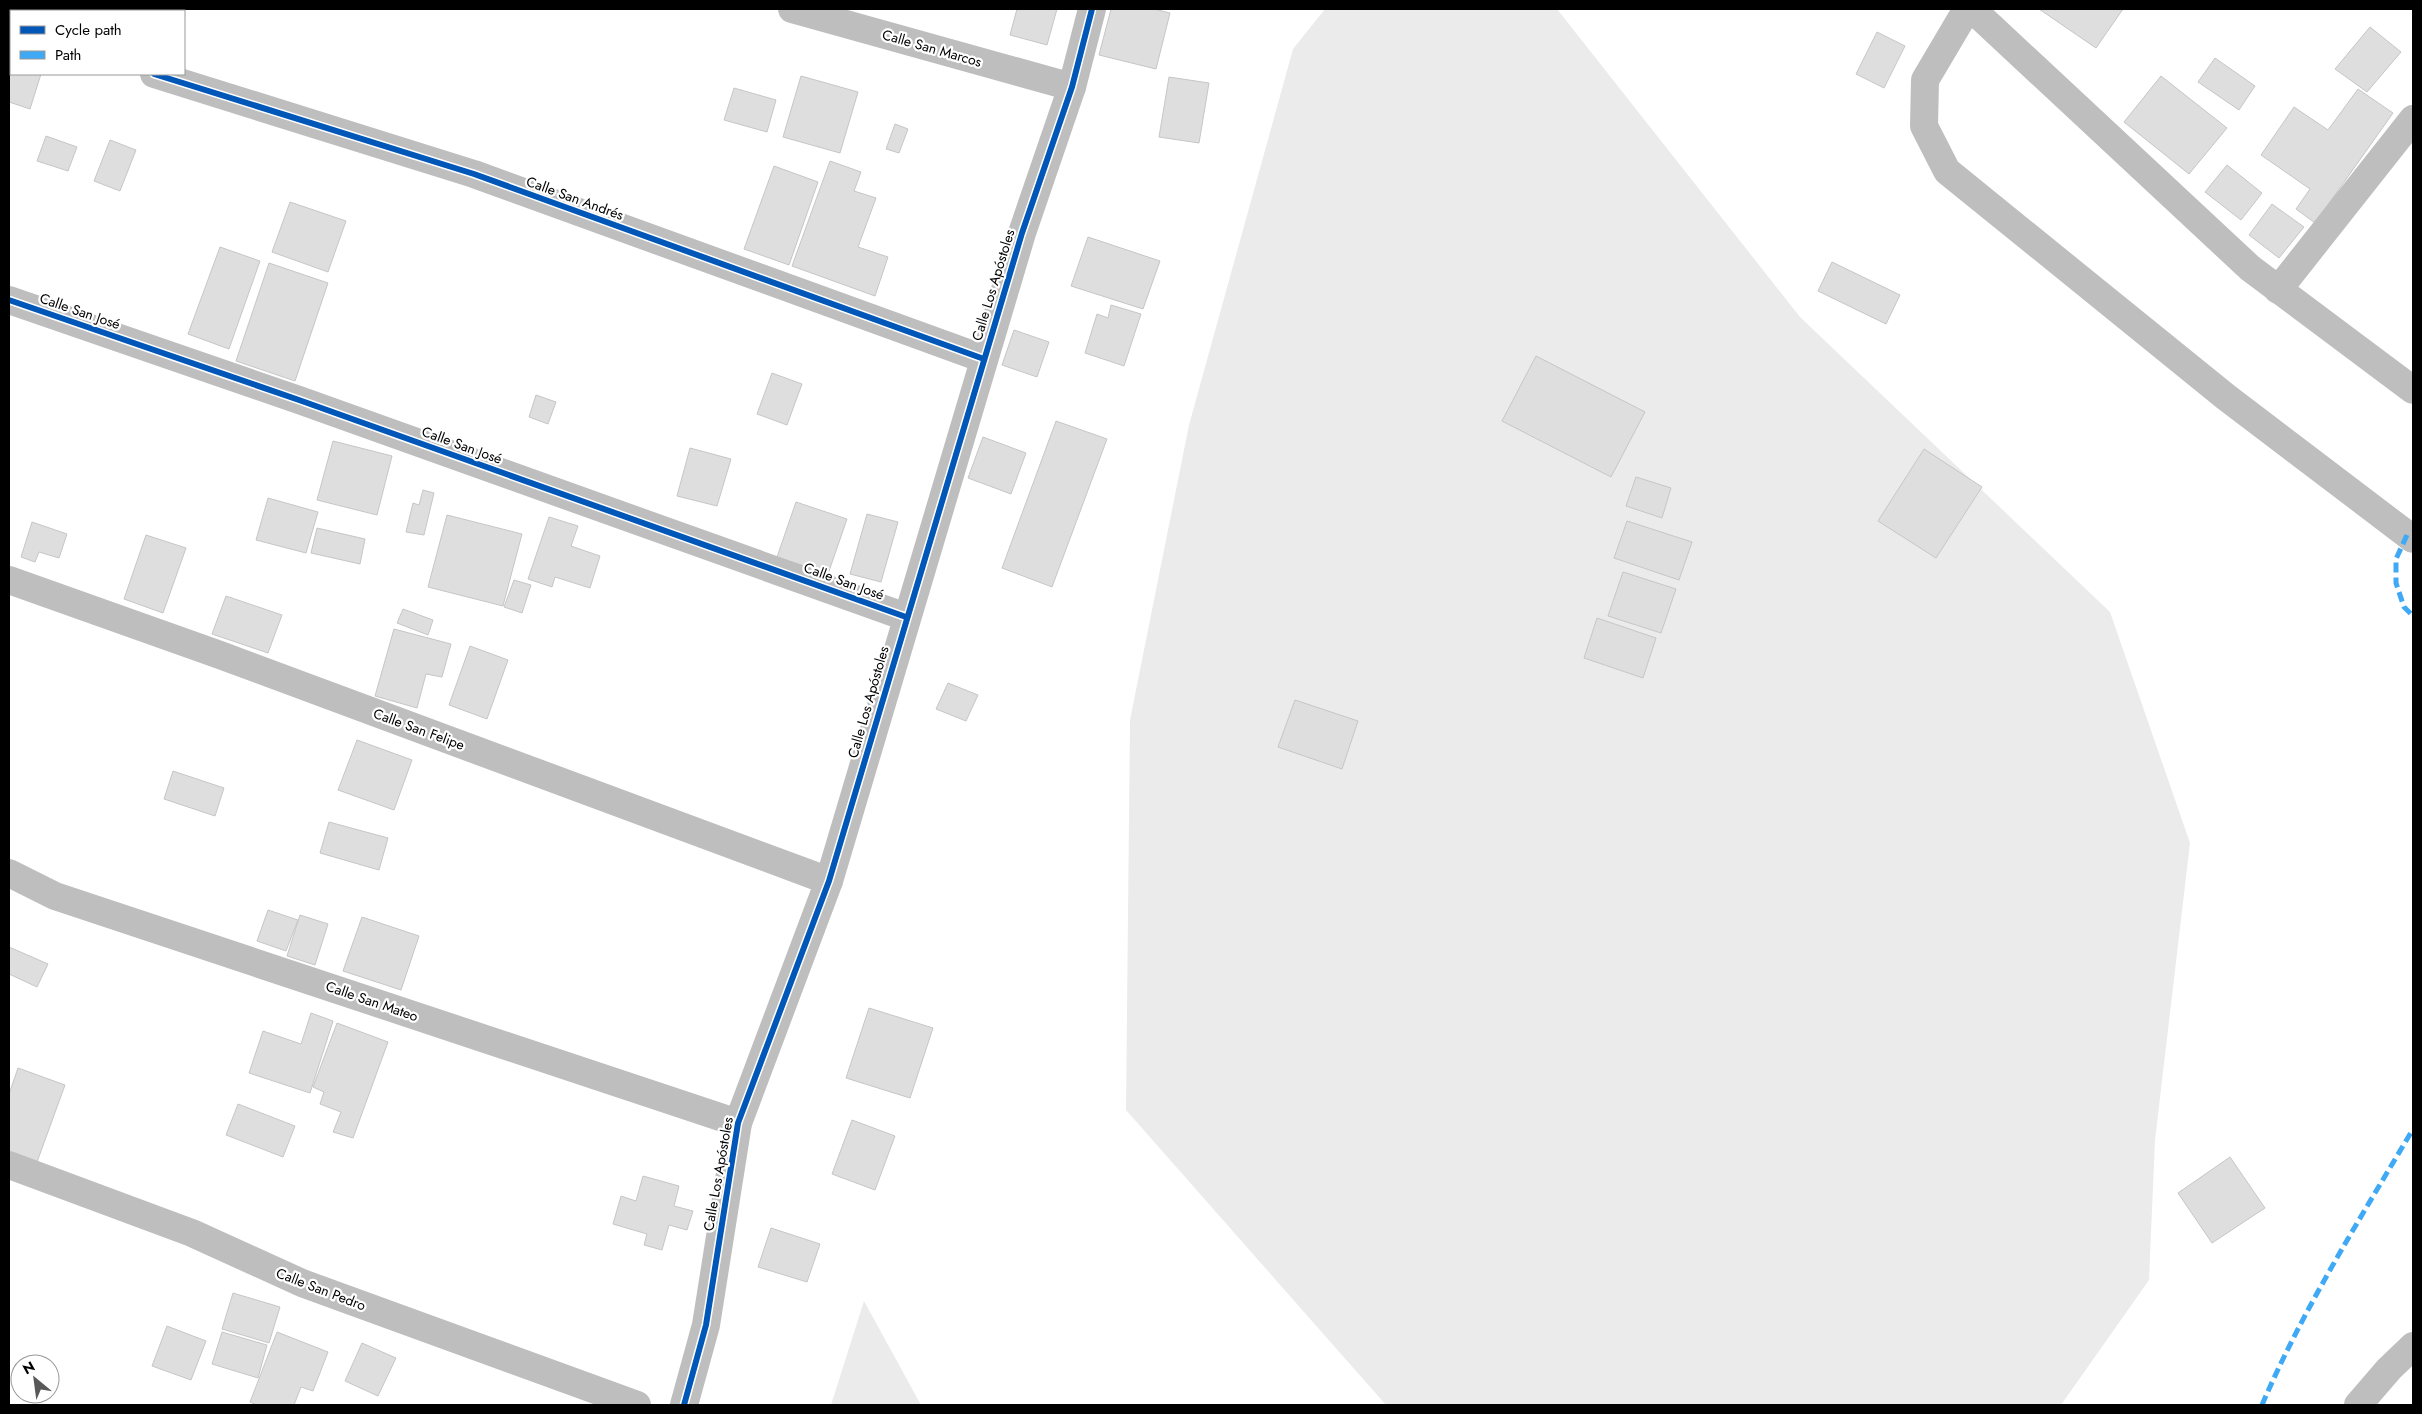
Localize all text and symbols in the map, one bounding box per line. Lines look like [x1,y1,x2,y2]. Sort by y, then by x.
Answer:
legend [10,10,185,75]
text: Cycle path [55,19,122,41]
street label: Calle San Marcos [880,24,984,72]
text: Path [55,44,81,66]
street label: Calle San Andrés [524,171,627,225]
street label: Calle Los Apóstoles [967,226,1020,343]
street label: Calle San José [37,288,123,334]
street label: Calle San José [419,421,505,469]
street label: Calle San José [801,557,887,605]
street label: Calle Los Apóstoles [842,643,894,760]
street label: Calle San Felipe [370,703,468,755]
street label: Calle San Mateo [323,976,421,1026]
street label: Calle Los Apóstoles [698,1115,738,1233]
street label: Calle San Pedro [273,1263,369,1315]
north arrow [10,1354,60,1404]
text: N [19,1356,38,1379]

